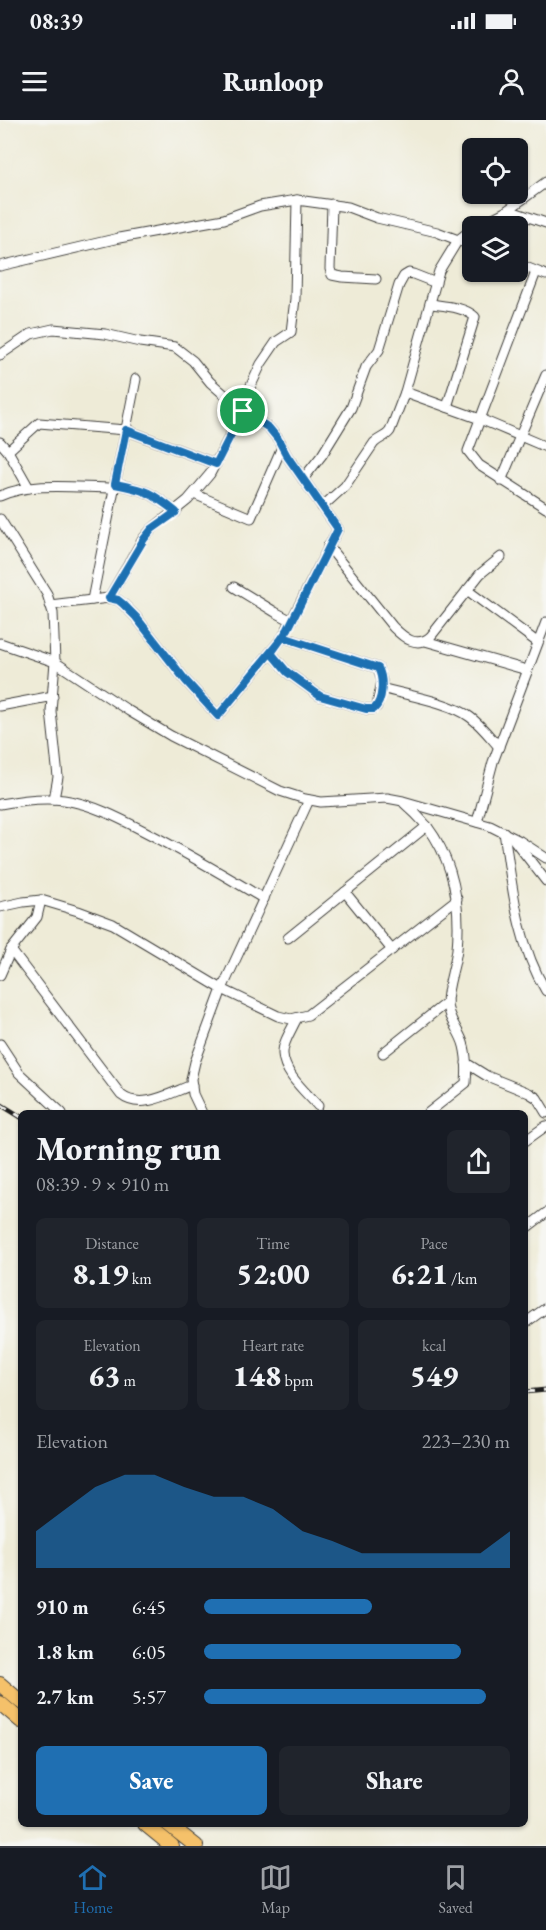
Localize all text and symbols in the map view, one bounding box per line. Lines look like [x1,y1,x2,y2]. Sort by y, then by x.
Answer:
text: 08:39 [30,7,83,36]
text: Runloop [223,64,323,99]
icon: menu [18,65,51,98]
icon: person [495,65,528,98]
map controls [462,138,528,282]
button: locate [462,138,528,204]
button: layers [462,216,528,282]
pin [217,385,268,436]
icon: arrive [226,394,259,427]
text: Morning run [36,1127,221,1170]
button: share [447,1130,510,1193]
text: 08:39 · 9 × 910 m [36,1171,169,1197]
text: Distance [85,1233,139,1254]
text: Time [256,1233,290,1254]
text: Pace [421,1233,447,1254]
text: 8.19 [72,1254,128,1293]
text: 52:00 [236,1254,310,1293]
text: 6:21 [391,1254,448,1293]
text: km [128,1268,152,1289]
text: /km [448,1268,477,1289]
text: Elevation [83,1335,141,1356]
text: Heart rate [242,1335,304,1356]
text: kcal [422,1335,446,1356]
text: 63 [88,1356,120,1395]
text: 148 [233,1356,281,1395]
text: 549 [410,1356,458,1395]
text: m [120,1370,136,1391]
text: bpm [281,1370,313,1391]
text: Elevation [36,1428,108,1454]
text: 223–230 m [422,1428,510,1454]
text: 910 m [36,1594,89,1620]
text: 6:45 [132,1594,166,1620]
text: 1.8 km [36,1639,94,1665]
text: 6:05 [132,1639,166,1665]
text: 2.7 km [36,1684,94,1710]
text: 5:57 [132,1684,166,1710]
button: Save [36,1746,267,1815]
button: Share [279,1746,510,1815]
tab: Home [73,1861,113,1918]
tab: Map [259,1861,292,1918]
tab: Saved [439,1861,473,1918]

